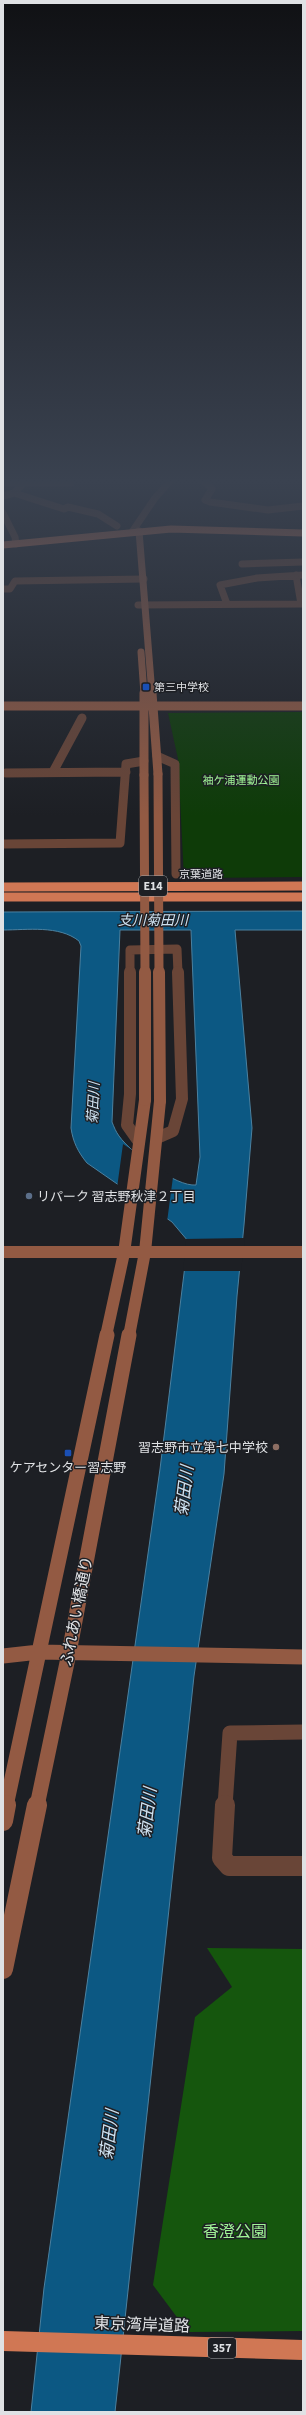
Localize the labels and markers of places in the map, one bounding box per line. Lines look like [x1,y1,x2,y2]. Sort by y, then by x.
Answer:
place label: 第三中学校 [154,680,209,695]
marker: 第三中学校 [141,682,151,692]
place label: リパーク 習志野秋津２丁目 [37,1188,196,1206]
marker: リパーク 習志野秋津２丁目 [24,1191,34,1201]
place label: 習志野市立第七中学校 [138,1439,268,1457]
marker: 習志野市立第七中学校 [271,1442,281,1452]
marker: ケアセンター習志野 [63,1448,73,1458]
place label: ケアセンター習志野 [10,1459,126,1477]

